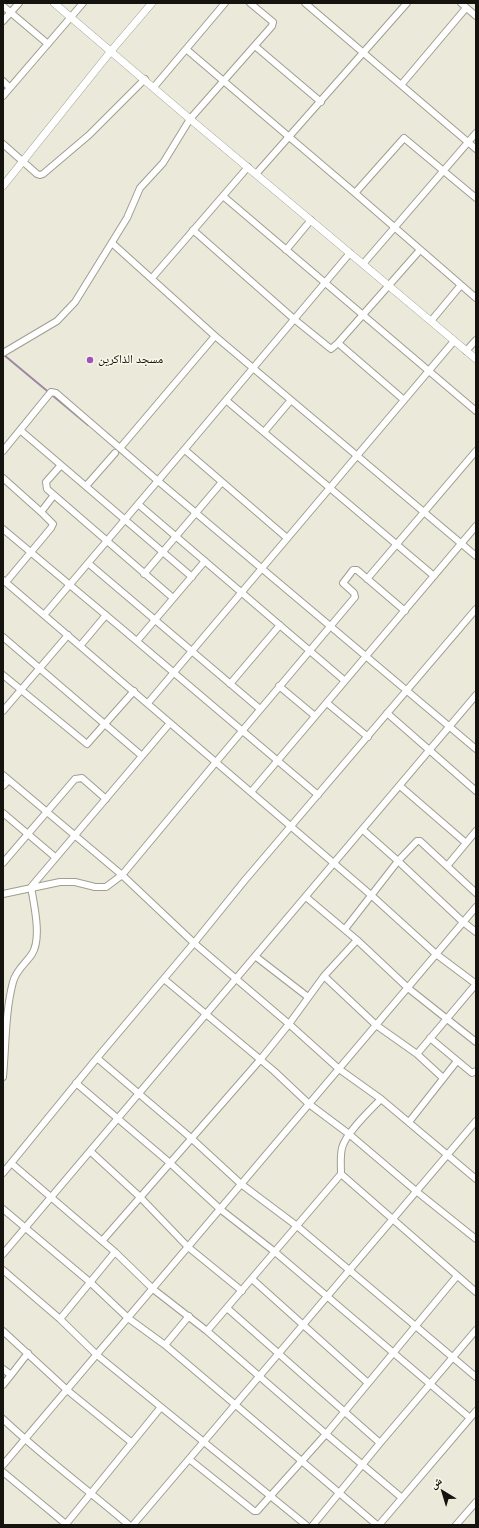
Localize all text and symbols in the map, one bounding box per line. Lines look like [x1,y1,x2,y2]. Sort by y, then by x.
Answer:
place label: مسجد الذاكرين [98,353,163,367]
marker: مسجد الذاكرين [85,355,95,365]
north arrow [423,1472,463,1512]
text: ش [426,1473,445,1492]

